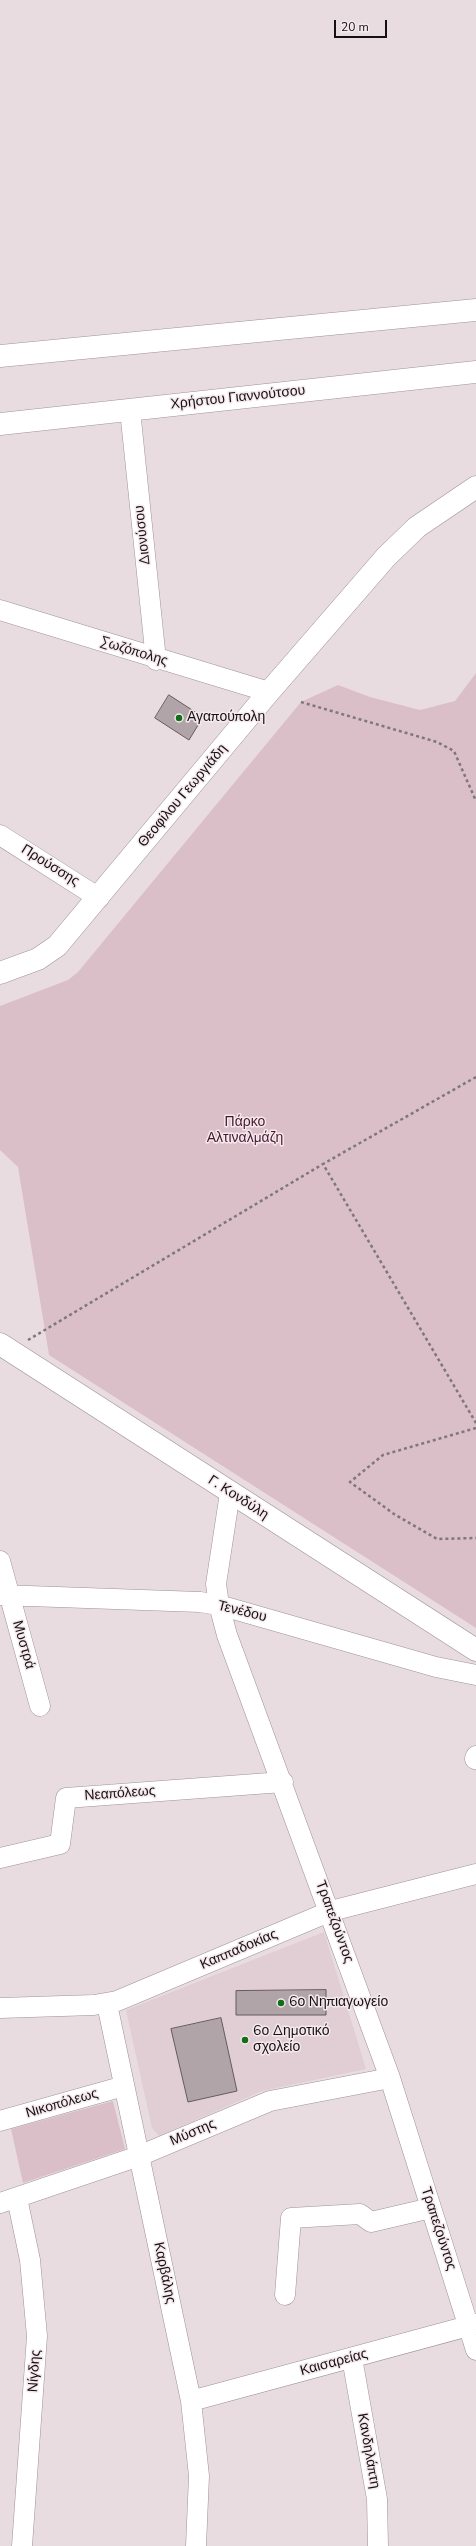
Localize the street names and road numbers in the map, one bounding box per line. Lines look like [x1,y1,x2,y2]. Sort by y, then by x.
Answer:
street label: Χρήστου Γιαννούτσου [170,383,306,413]
street label: Διονύσου [132,504,154,566]
street label: Σωζόπολης [98,634,170,670]
street label: Θεοφίλου Γεωργιάδη [135,741,231,851]
street label: Προύσσης [18,842,82,890]
street label: Γ. Κονδύλη [205,1472,271,1524]
street label: Τενέδου [216,1598,268,1626]
street label: Μυστρά [8,1619,38,1671]
street label: Νεαπόλεως [84,1783,156,1805]
street label: Τραπεζούντος [311,1878,357,1966]
street label: Καππαδοκίας [198,1926,280,1974]
street label: Νικοπόλεως [24,2086,100,2122]
street label: Μύστης [168,2116,218,2150]
street label: Τραπεζούντος [417,2185,459,2273]
street label: Καρβάλης [149,2240,179,2306]
street label: Καισαρείας [298,2346,370,2380]
street label: Νίγδης [25,2349,45,2393]
street label: Κανδηλάπτη [353,2412,383,2490]

